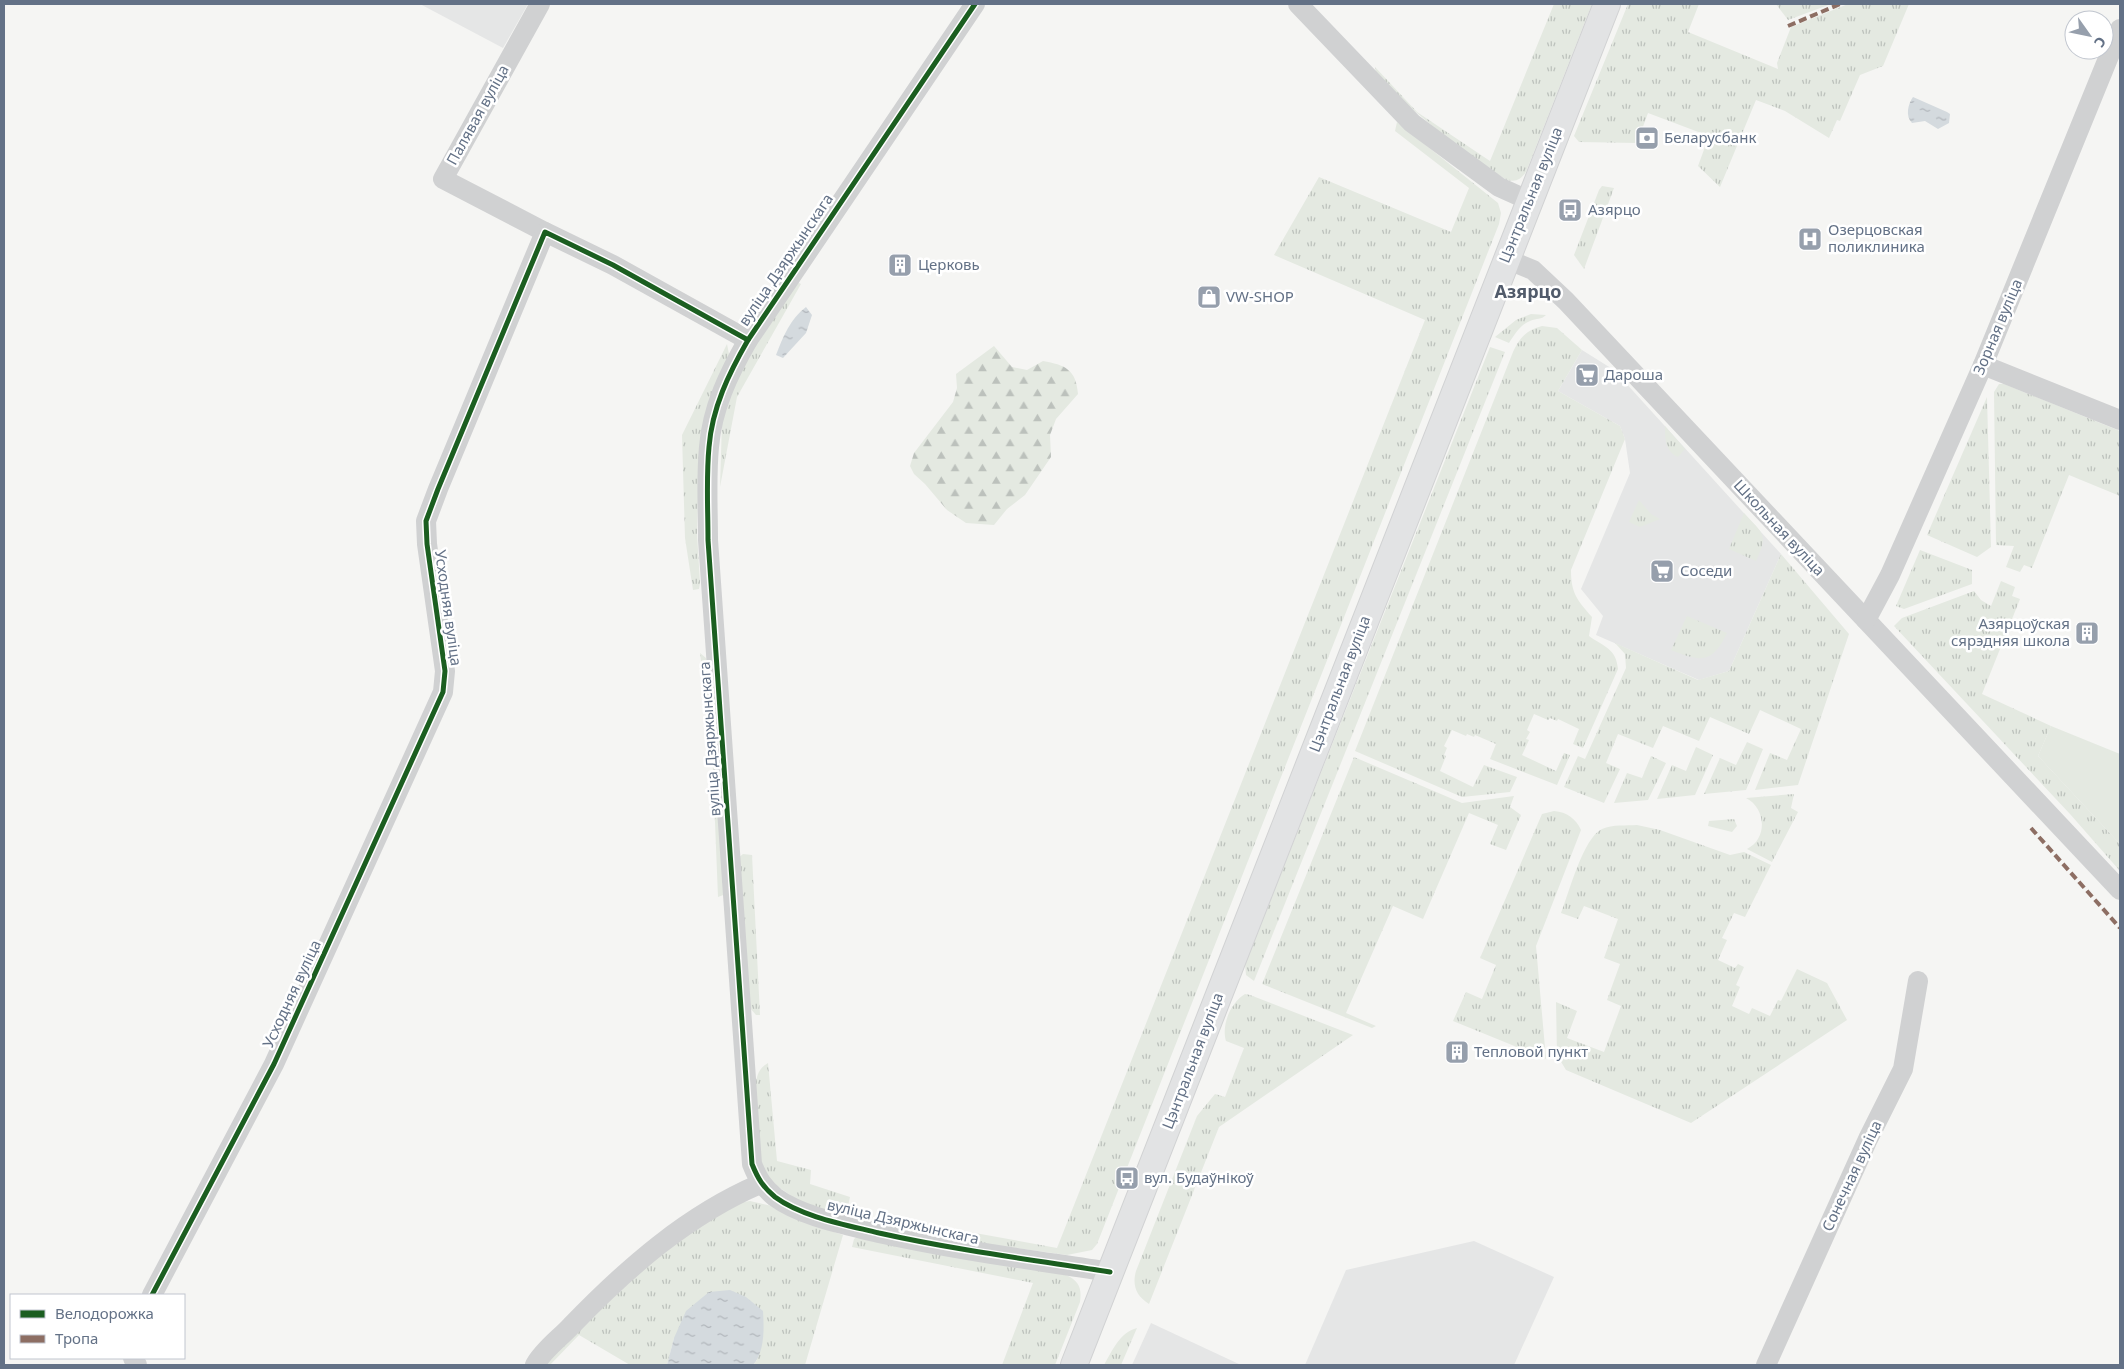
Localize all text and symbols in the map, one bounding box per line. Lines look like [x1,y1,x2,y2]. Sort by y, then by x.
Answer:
north arrow [2064,10,2114,60]
text: С [2090,33,2111,51]
street label: Палявая вуліца [441,61,513,168]
street label: Цэнтральная вуліца [1494,124,1566,265]
bank icon: Беларусбанк [1634,125,1660,151]
place label: Беларусбанк [1664,127,1756,147]
street label: вуліца Дзяржынскага [733,189,837,329]
bus stop icon: Азярцо [1557,197,1583,223]
place label: Азярцо [1588,199,1641,219]
place label: Озерцовская поликлиника [1828,219,1925,256]
hospital icon: Озерцовская поликлиника [1797,226,1823,252]
building icon: Церковь [887,252,913,278]
place label: Церковь [918,254,980,274]
street label: Зорная вуліца [1968,276,2026,378]
district label: Азярцо [1495,279,1561,303]
shop icon: VW-SHOP [1196,284,1222,310]
place label: VW-SHOP [1226,286,1294,306]
supermarket icon: Дароша [1574,362,1600,388]
place label: Дароша [1604,364,1663,384]
street label: Школьная вуліца [1730,475,1830,580]
street label: Усходняя вуліца [431,549,467,667]
supermarket icon: Соседи [1649,558,1675,584]
place label: Соседи [1680,560,1732,580]
street label: Цэнтральная вуліца [1304,613,1374,755]
place label: Азярцоўская сярэдняя школа [1951,613,2070,650]
building icon: Азярцоўская сярэдняя школа [2074,620,2100,646]
street label: вуліца Дзяржынскага [694,661,724,817]
street label: Усходняя вуліца [257,936,325,1051]
street label: Цэнтральная вуліца [1157,990,1227,1132]
building icon: Тепловой пункт [1444,1039,1470,1065]
place label: Тепловой пункт [1474,1041,1588,1061]
street label: Сонечная вуліца [1817,1117,1886,1234]
bus stop icon: вул. Будаўнікоў [1114,1165,1140,1191]
place label: вул. Будаўнікоў [1144,1167,1254,1187]
street label: вуліца Дзяржынскага [825,1194,981,1248]
legend [10,1294,185,1359]
text: Велодорожка [55,1303,154,1323]
text: Тропа [55,1328,98,1348]

